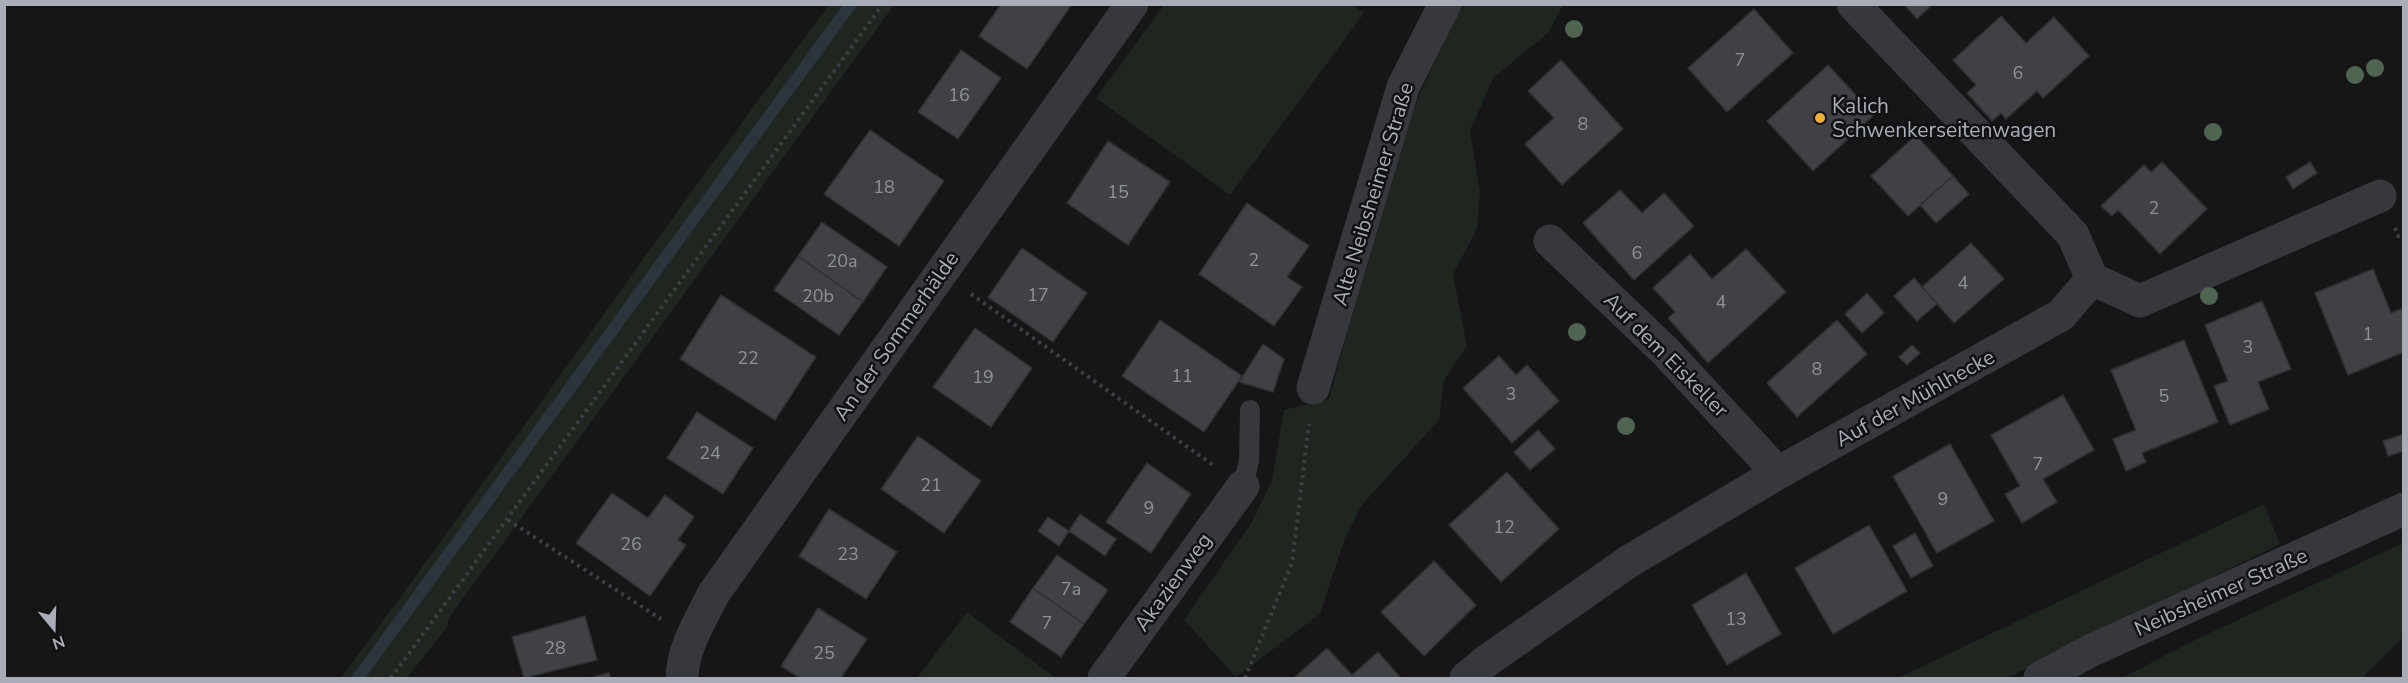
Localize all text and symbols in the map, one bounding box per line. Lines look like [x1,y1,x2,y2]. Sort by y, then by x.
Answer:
house number: 7 [1735,48,1745,72]
house number: 6 [2013,61,2023,85]
street label: Alte Neibsheimer Straße [1326,79,1420,309]
house number: 16 [948,83,970,107]
place label: Kalich Schwenkerseitenwagen [1832,92,2056,144]
marker: Kalich Schwenkerseitenwagen [1813,111,1827,125]
house number: 8 [1578,112,1588,136]
house number: 18 [873,175,895,199]
house number: 15 [1107,180,1129,204]
house number: 2 [2149,196,2159,220]
house number: 6 [1632,241,1642,265]
street label: An der Sommerhälde [827,246,965,426]
house number: 2 [1249,248,1259,272]
house number: 20a [826,249,858,273]
house number: 4 [1958,271,1969,295]
house number: 17 [1027,283,1049,307]
house number: 20b [802,284,834,308]
street label: Auf dem Eiskeller [1597,286,1735,424]
house number: 4 [1716,290,1727,314]
house number: 1 [2363,322,2373,346]
house number: 3 [2243,335,2253,359]
street label: Auf der Mühlhecke [1830,343,2000,453]
house number: 22 [737,346,759,370]
house number: 8 [1812,357,1822,381]
house number: 11 [1171,364,1193,388]
house number: 19 [972,365,994,389]
house number: 3 [1506,382,1516,406]
house number: 5 [2159,384,2169,408]
house number: 24 [699,441,721,465]
house number: 7 [2033,452,2043,476]
house number: 21 [920,473,942,497]
house number: 9 [1938,487,1948,511]
house number: 9 [1144,496,1154,520]
house number: 12 [1493,515,1515,539]
street label: Akazienweg [1128,527,1218,637]
house number: 26 [620,532,642,556]
street label: Neibsheimer Straße [2130,541,2312,643]
house number: 23 [837,542,859,566]
house number: 7a [1061,577,1081,601]
north arrow [24,599,84,659]
house number: 13 [1725,607,1747,631]
house number: 7 [1042,611,1052,635]
text: N [49,630,68,655]
house number: 28 [544,636,566,660]
house number: 25 [813,641,835,665]

